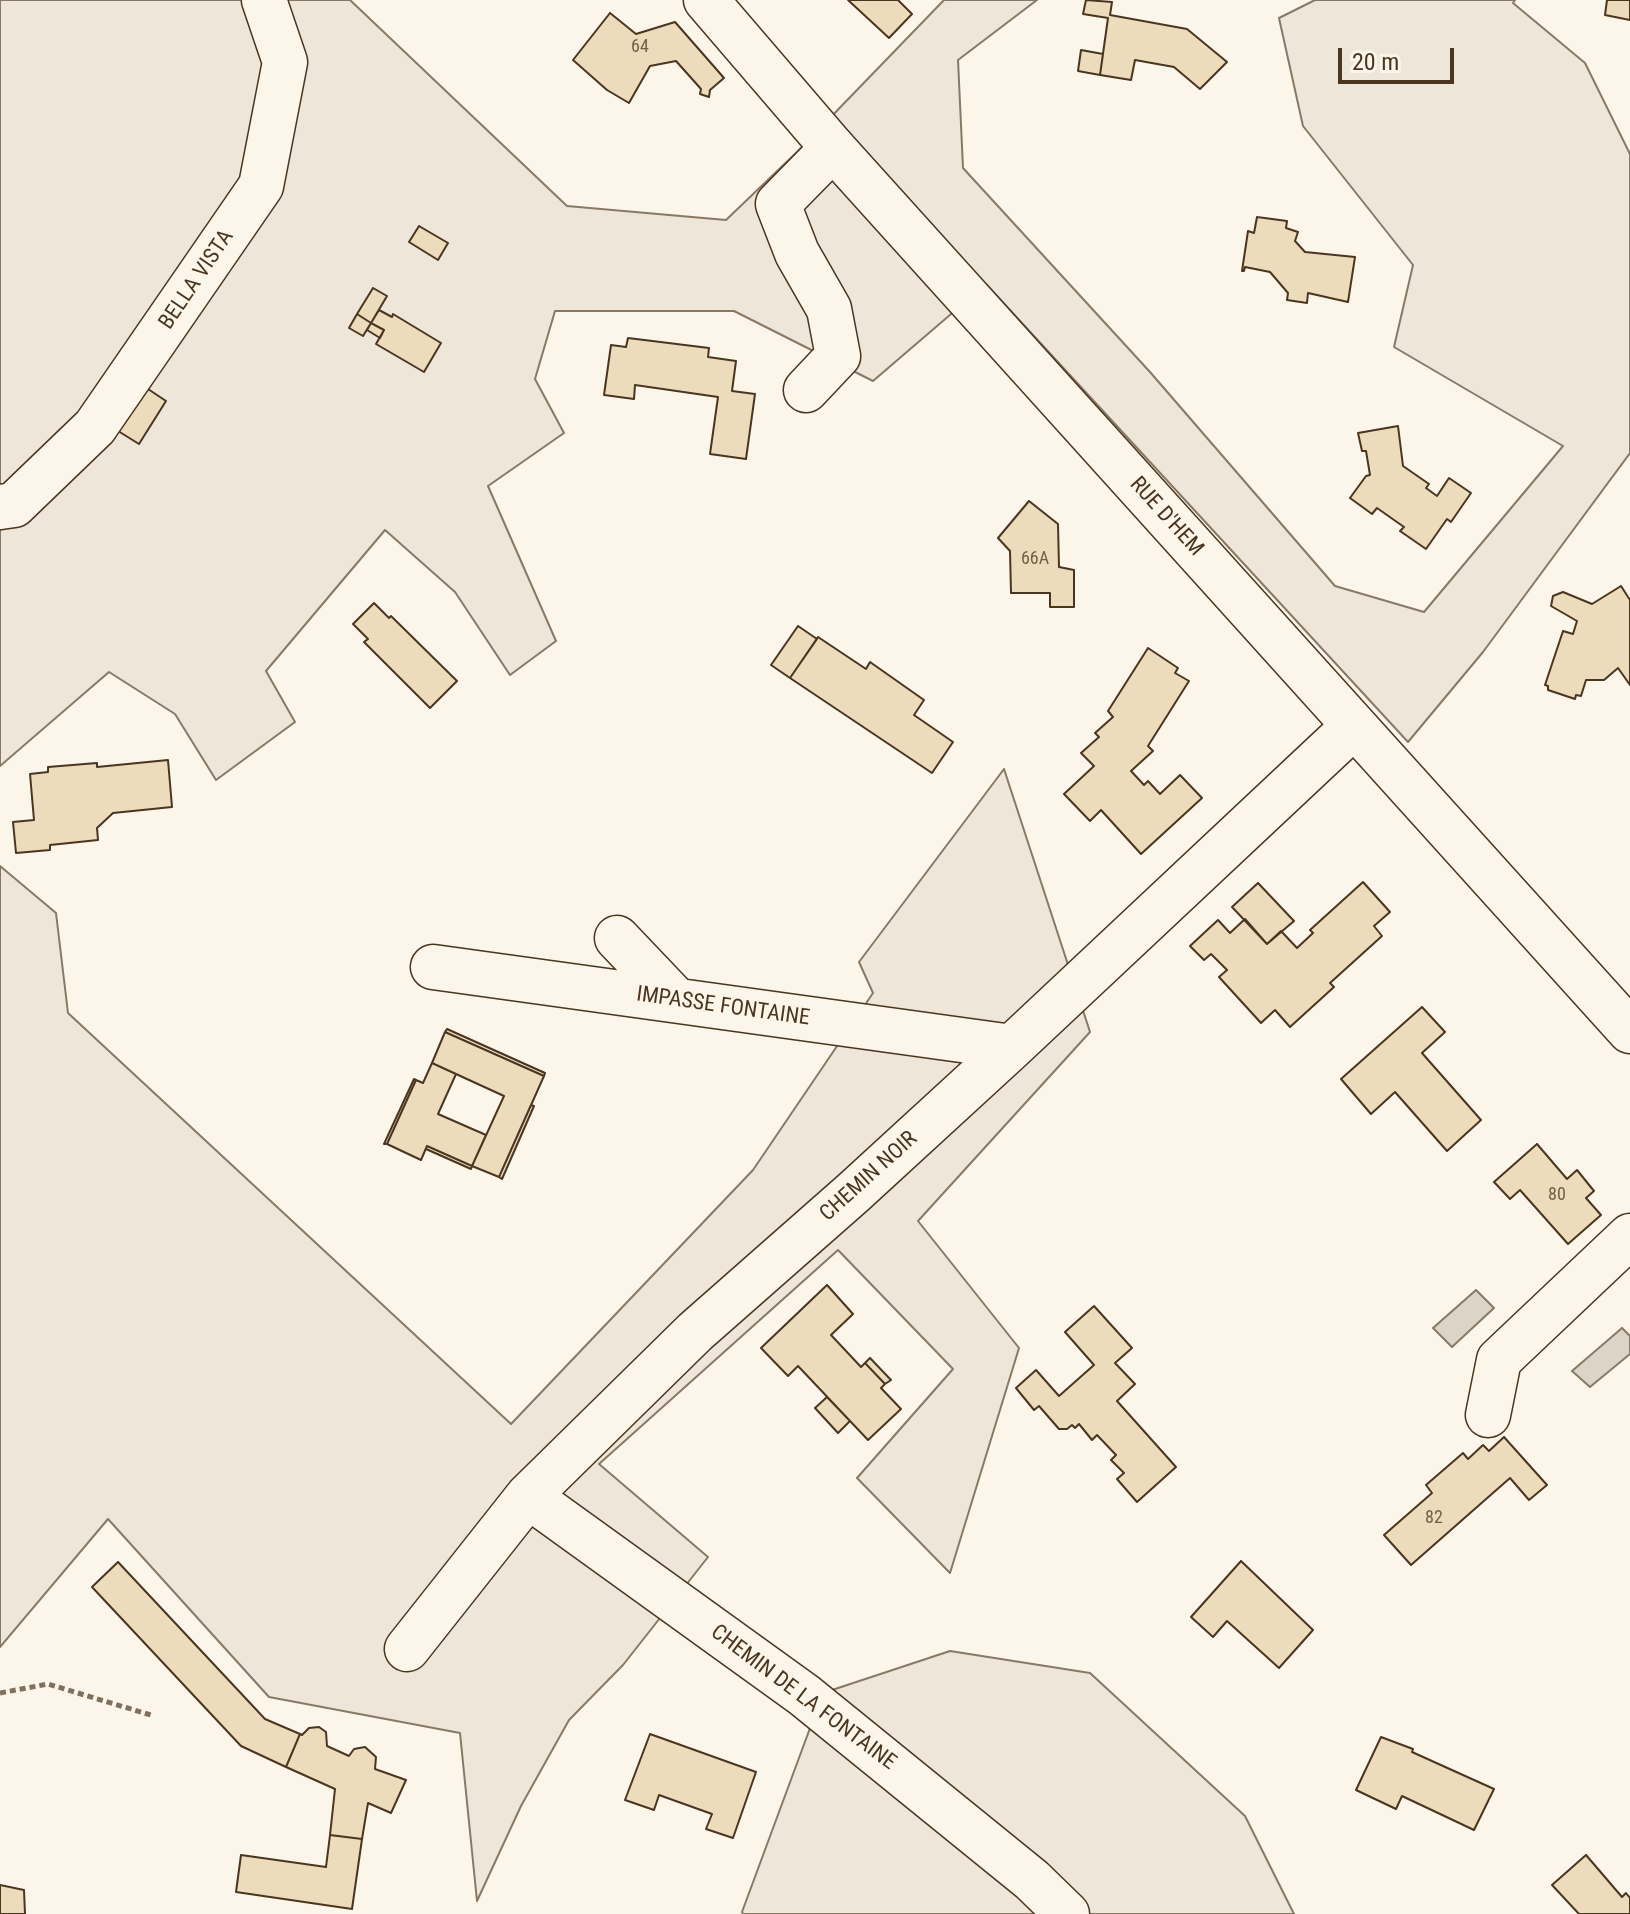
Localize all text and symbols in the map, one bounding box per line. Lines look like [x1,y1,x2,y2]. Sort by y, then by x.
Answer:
scale bar [1342,32,1458,82]
house number: 64 [631,36,649,58]
text: 20 m [1352,48,1399,76]
street label: BELLA VISTA [154,225,240,335]
street label: RUE D'HEM [1124,472,1208,562]
house number: 66A [1021,548,1049,570]
street label: IMPASSE FONTAINE [635,982,811,1032]
street label: CHEMIN NOIR [815,1126,923,1228]
house number: 80 [1548,1184,1566,1206]
house number: 82 [1425,1507,1443,1529]
street label: CHEMIN DE LA FONTAINE [705,1620,901,1776]

